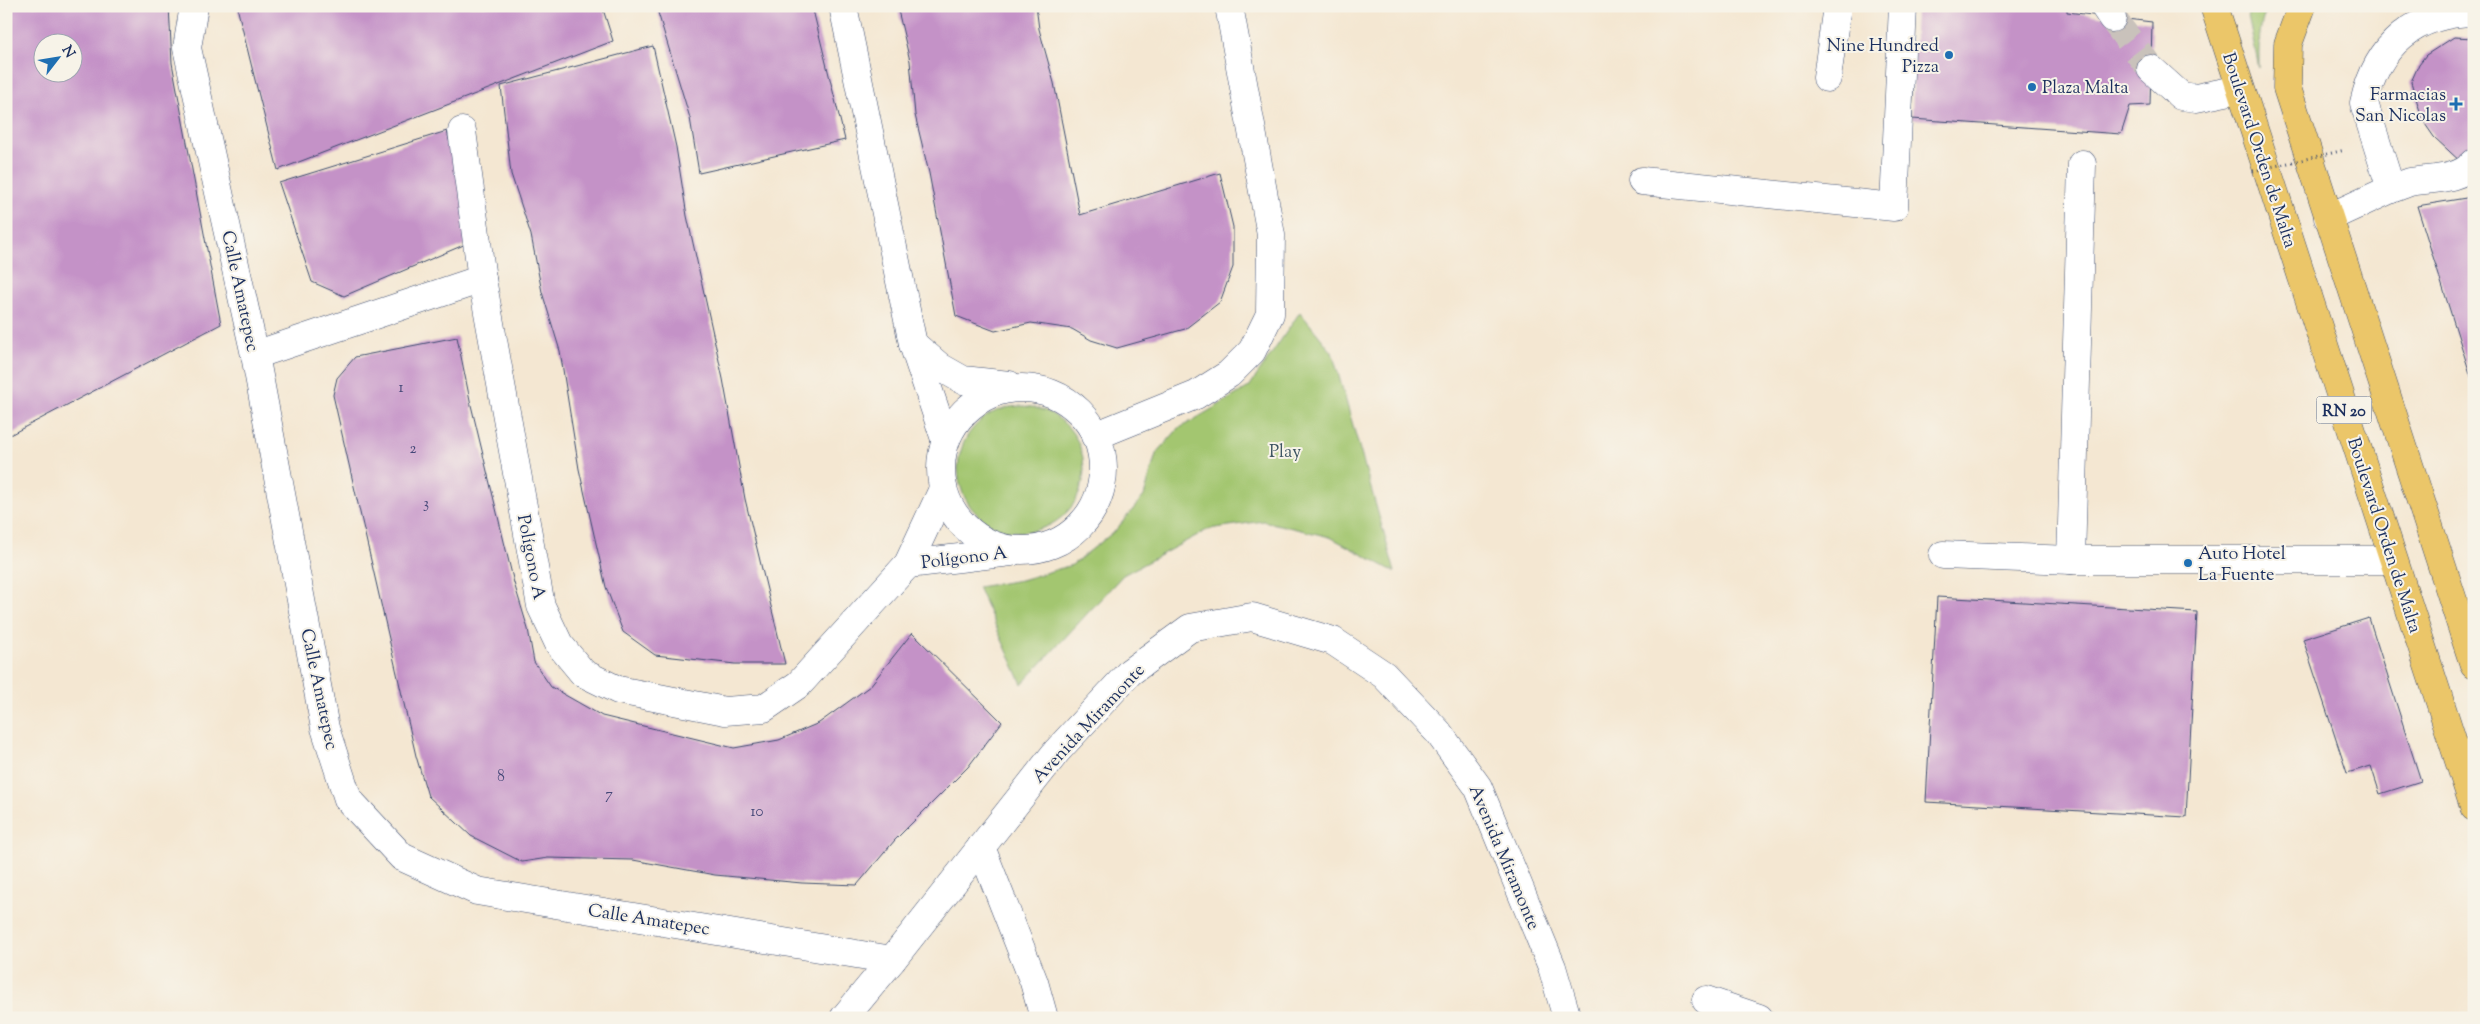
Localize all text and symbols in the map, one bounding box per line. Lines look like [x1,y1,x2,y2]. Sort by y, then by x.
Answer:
north arrow [32,32,82,82]
place label: Nine Hundred Pizza [1827,34,1939,81]
text: N [56,42,79,62]
marker: Nine Hundred Pizza [1943,49,1955,61]
street label: Boulevard Orden de Malta [2214,50,2302,252]
place label: Plaza Malta [2042,76,2129,102]
marker: Plaza Malta [2026,81,2038,93]
place label: Farmacias San Nicolas [2355,83,2446,130]
marker: Farmacias San Nicolas [2450,98,2462,110]
street label: Calle Amatepec [214,228,265,354]
house number: 1 [398,378,404,399]
road number: RN 20 [2316,396,2372,424]
street label: Boulevard Orden de Malta [2339,435,2427,637]
house number: 2 [409,439,417,460]
park label: Play [1269,440,1301,466]
house number: 3 [423,494,429,515]
street label: Polígono A [509,512,551,603]
street label: Polígono A [920,541,1009,577]
place label: Auto Hotel La Fuente [2198,542,2286,589]
marker: Auto Hotel La Fuente [2182,557,2194,569]
street label: Calle Amatepec [293,626,344,752]
street label: Avenida Miramonte [1027,659,1152,790]
house number: 8 [497,767,505,788]
street label: Avenida Miramonte [1461,781,1545,934]
house number: 7 [605,785,613,806]
house number: 10 [751,802,764,823]
street label: Calle Amatepec [586,899,712,943]

